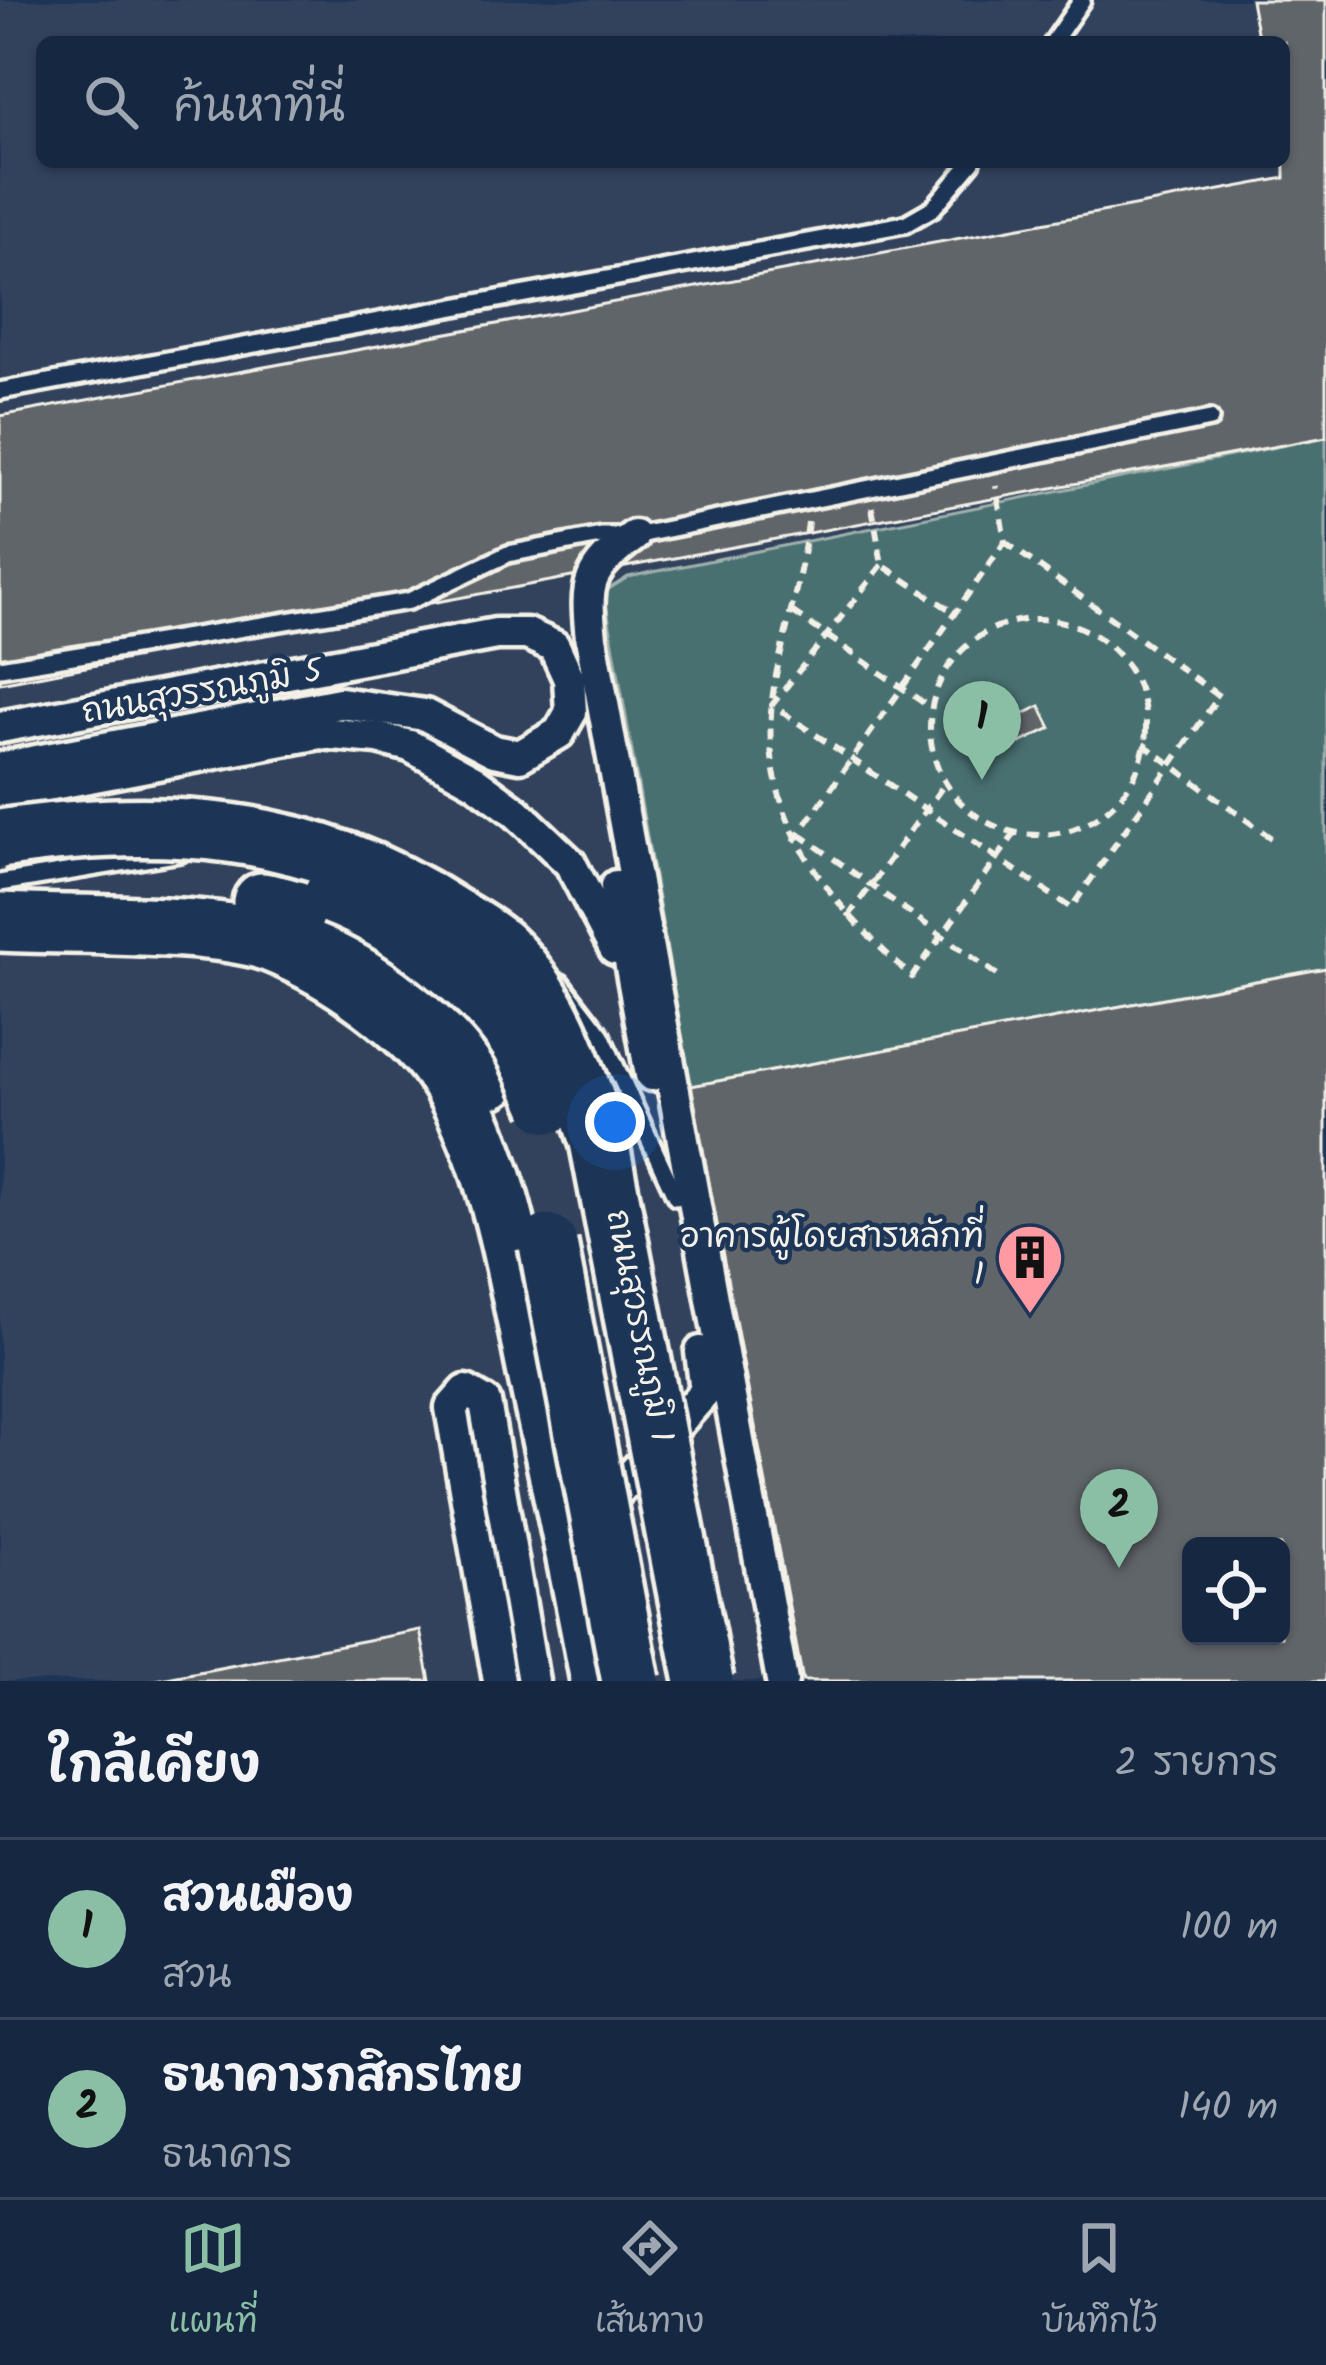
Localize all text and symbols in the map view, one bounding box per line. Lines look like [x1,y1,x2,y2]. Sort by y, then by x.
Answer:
search box [36,36,1290,168]
icon: search [78,69,144,135]
text: ค้นหาที่นี่ [174,73,345,145]
street label: ถนนสุวรรณภูมิ 5 [78,645,329,740]
pin: 1 [943,681,1021,780]
your location [585,1092,645,1152]
place label: อาคารผู้โดยสารหลักที่ 1 [680,1204,984,1303]
street label: ถนนสุวรรณภูมิ 1 [589,1205,687,1447]
building icon: อาคารผู้โดยสารหลักที่ 1 [995,1222,1065,1316]
pin: 2 [1080,1469,1158,1568]
map controls [1182,1537,1290,1645]
button: locate [1182,1537,1290,1645]
text: ใกล้เคียง [48,1727,260,1808]
text: 2 รายการ [1115,1734,1278,1796]
text: สวนเมือง [162,1862,353,1934]
text: 1 [81,1898,93,1960]
text: 100 m [1180,1898,1278,1960]
text: สวน [162,1946,232,2008]
text: ธนาคารกสิกรไทย [162,2042,523,2114]
text: 2 [76,2078,98,2140]
text: 140 m [1178,2078,1278,2140]
text: ธนาคาร [162,2126,293,2188]
tab: แผนที่ [169,2215,258,2350]
tab: เส้นทาง [595,2215,704,2350]
tab: บันทึกไว้ [1041,2215,1157,2350]

